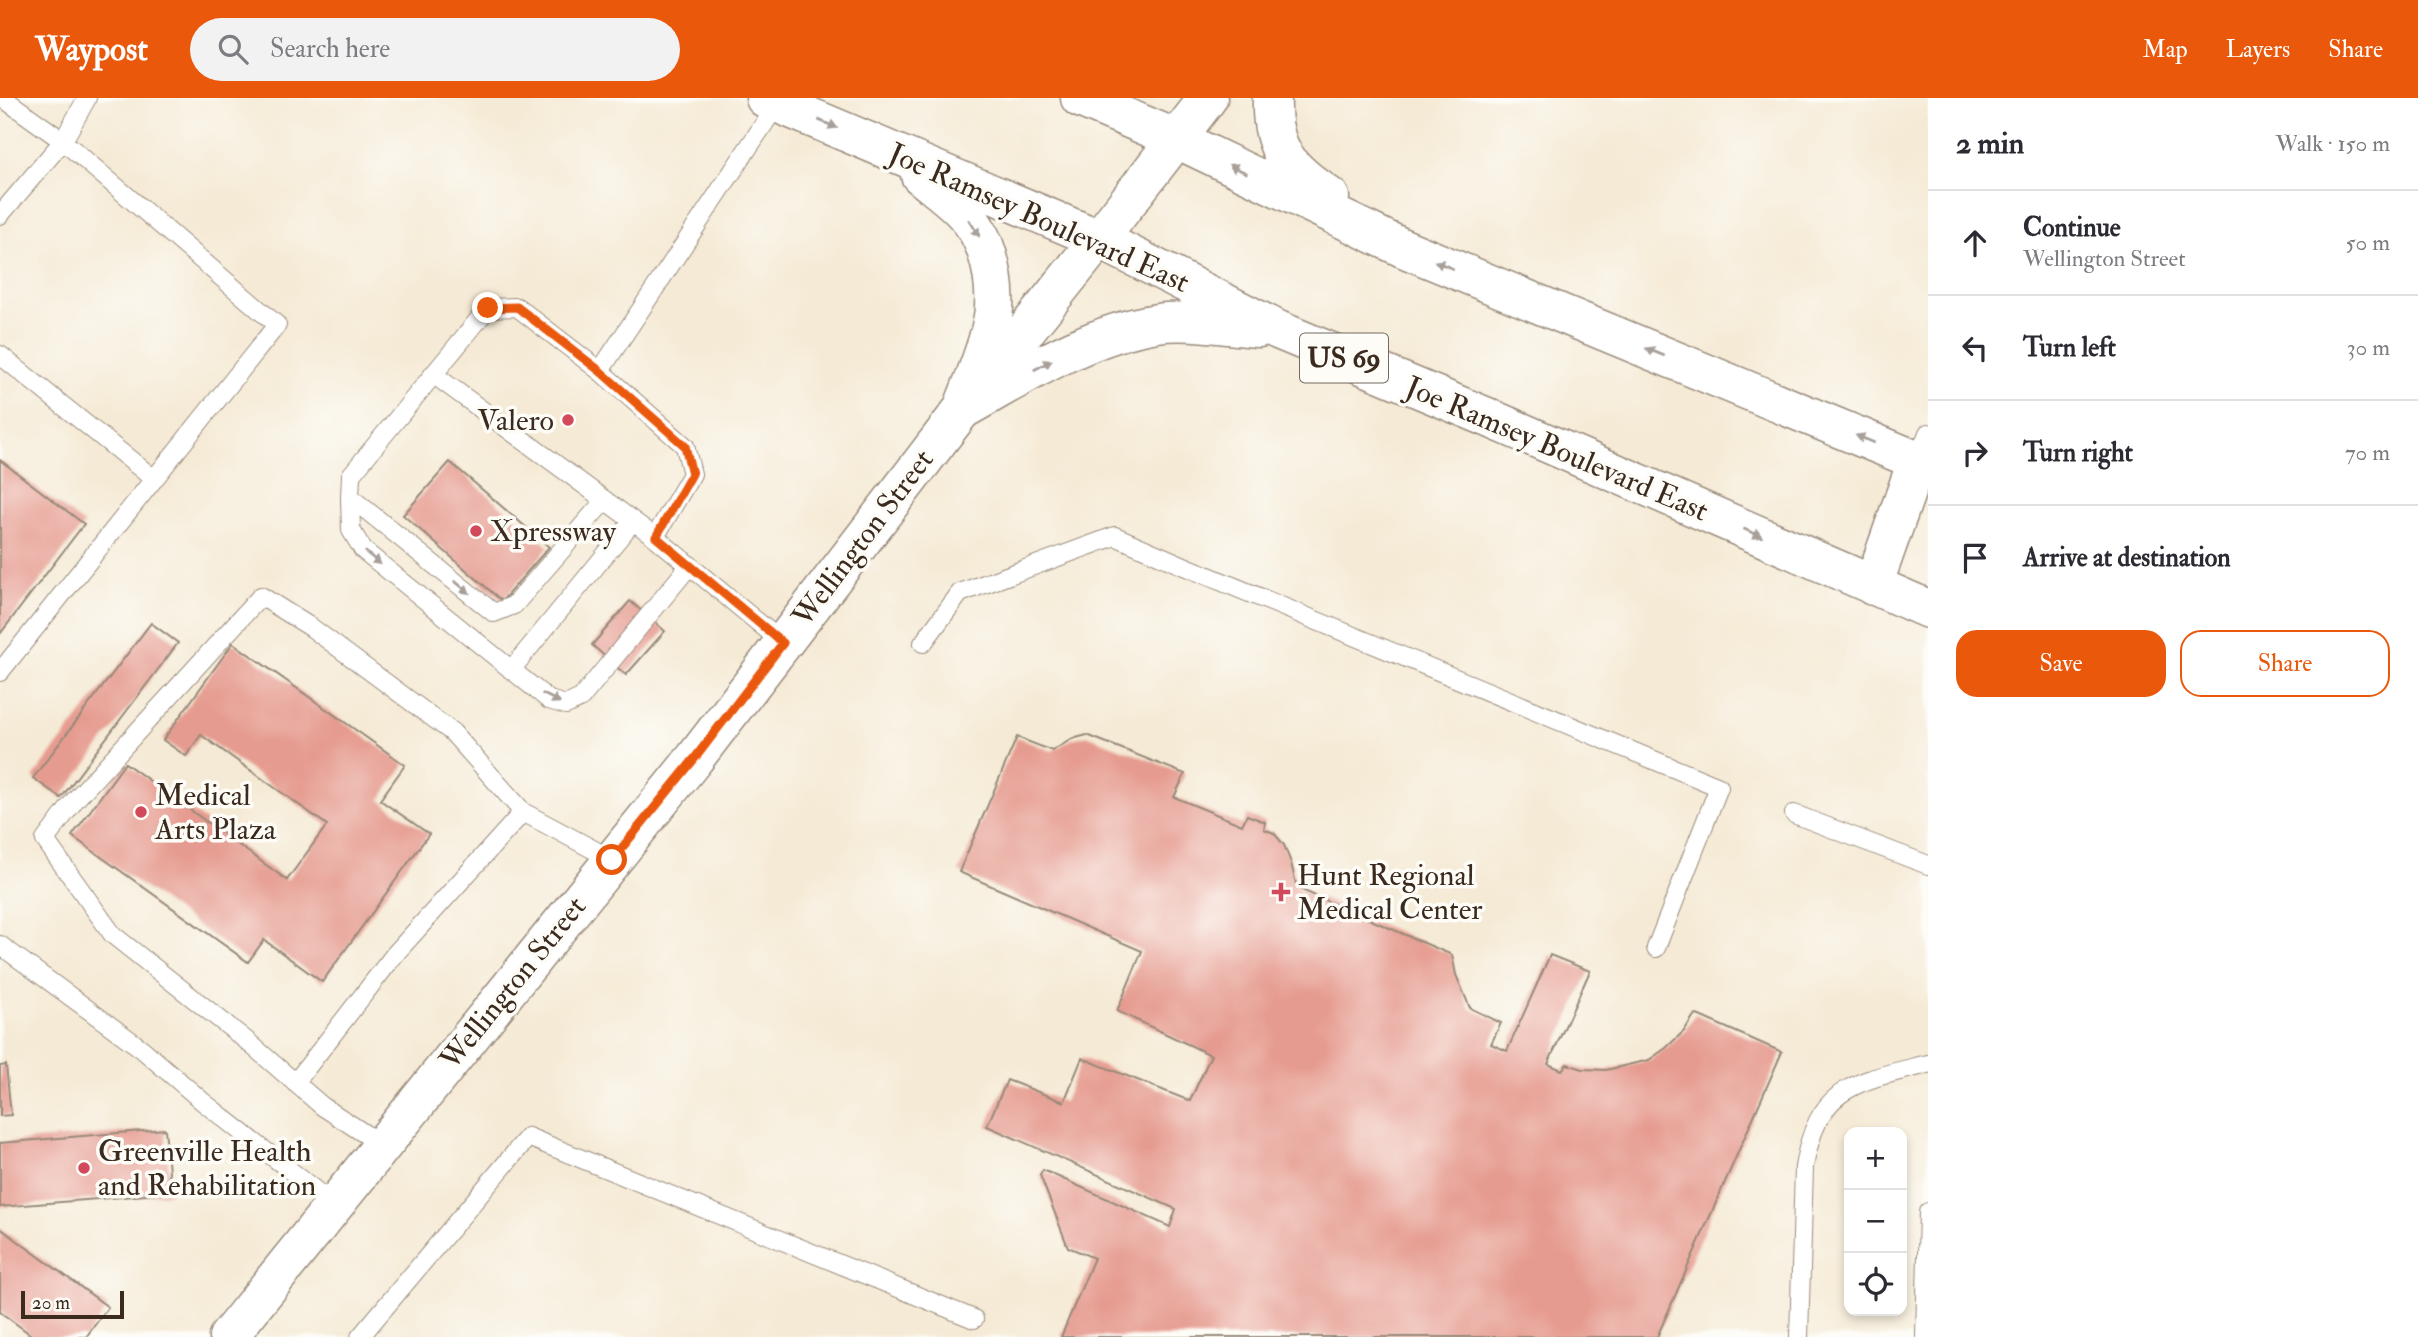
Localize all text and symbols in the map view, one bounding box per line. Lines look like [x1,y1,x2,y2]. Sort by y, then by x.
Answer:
search box [190,18,680,81]
text: Waypost [35,29,148,70]
icon: search [214,30,252,68]
text: Search here [270,33,390,65]
text: Map [2143,34,2188,65]
text: Layers [2226,34,2290,65]
text: Share [2328,34,2383,65]
one-way arrow [818,119,839,130]
text: 2 min [1956,125,2024,162]
text: Walk · 150 m [2276,129,2390,158]
street label: Joe Ramsey Boulevard East [882,135,1195,301]
one-way arrow [1228,163,1249,174]
text: Continue [2023,212,2121,244]
one-way arrow [968,218,981,237]
icon: ahead [1956,224,1994,262]
text: 50 m [2346,228,2390,257]
text: Wellington Street [2023,244,2186,273]
one-way arrow [1434,259,1455,270]
route end [472,292,503,323]
icon: left [1956,329,1994,367]
text: Turn left [2023,332,2116,364]
text: 30 m [2347,333,2390,362]
road number: US 69 [1300,334,1388,382]
one-way arrow [1644,346,1665,357]
one-way arrow [1034,359,1053,371]
street label: Joe Ramsey Boulevard East [1399,368,1714,530]
place label: Valero [477,402,554,439]
marker: Valero [560,412,576,428]
one-way arrow [1855,433,1875,445]
icon: right [1956,434,1994,472]
text: Turn right [2023,437,2133,469]
text: 70 m [2345,438,2390,467]
street label: Wellington Street [784,442,942,635]
place label: Xpressway [490,513,617,550]
marker: Xpressway [468,523,484,539]
one-way arrow [1743,527,1763,539]
icon: arrive [1956,539,1994,577]
text: Arrive at destination [2023,542,2231,574]
one-way arrow [363,550,381,565]
one-way arrow [452,580,470,595]
button: Save [1956,630,2166,697]
button: Share [2180,630,2390,697]
one-way arrow [541,693,561,704]
place label: Medical Arts Plaza [154,777,277,848]
marker: Medical Arts Plaza [133,804,149,820]
route start [596,844,627,875]
place label: Hunt Regional Medical Center [1297,857,1482,928]
marker: Hunt Regional Medical Center [1271,882,1291,902]
street label: Wellington Street [431,889,594,1078]
map controls [1844,1127,1907,1316]
button: + [1844,1127,1907,1190]
place label: Greenville Health and Rehabilitation [98,1133,316,1204]
marker: Greenville Health and Rehabilitation [76,1160,92,1176]
button: − [1844,1190,1907,1253]
button: locate [1844,1253,1907,1316]
scale bar [21,1288,124,1320]
text: 20 m [32,1291,70,1315]

